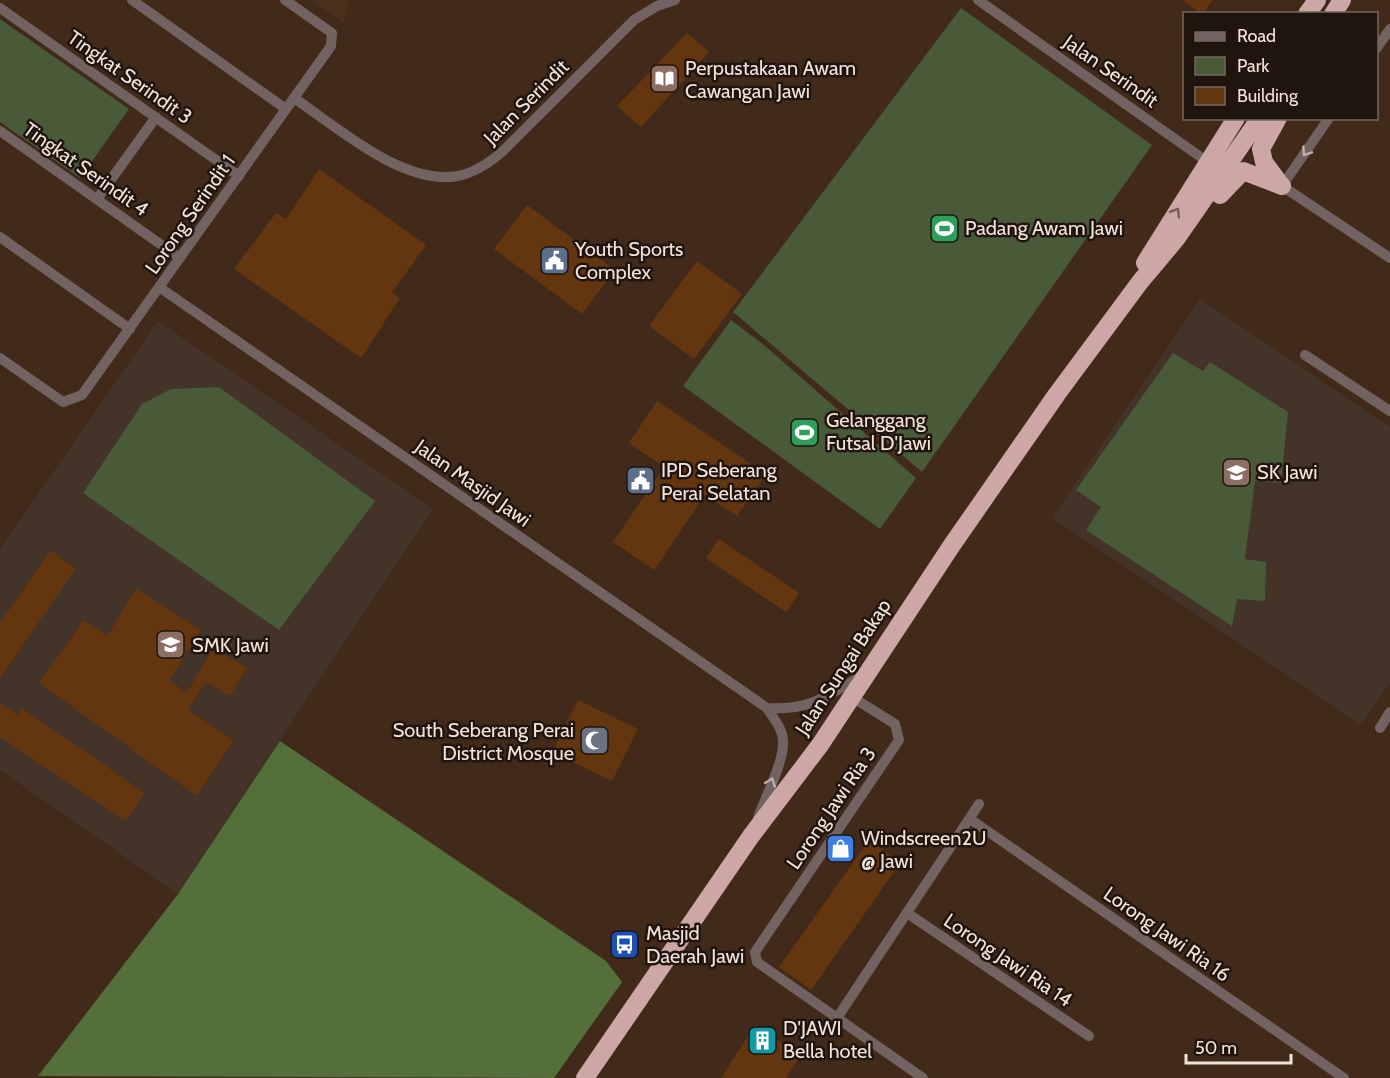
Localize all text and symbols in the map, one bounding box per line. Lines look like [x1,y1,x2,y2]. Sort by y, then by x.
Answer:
legend [1183,12,1378,120]
street label: Tingkat Serindit 3 [63,25,197,129]
text: Road [1237,25,1276,47]
street label: Jalan Serindit [1058,29,1163,113]
street label: Jalan Serindit [478,54,574,150]
text: Park [1237,55,1270,77]
place label: Perpustakaan Awam Cawangan Jawi [685,56,856,103]
library icon: Perpustakaan Awam Cawangan Jawi [648,63,680,95]
text: Building [1237,85,1299,107]
street label: Tingkat Serindit 4 [19,117,154,221]
one-way arrow [1302,146,1313,157]
street label: Lorong Serindit 1 [140,150,240,278]
one-way arrow [1169,208,1181,218]
sports icon: Padang Awam Jawi [928,212,960,244]
place label: Padang Awam Jawi [965,216,1123,240]
place label: Youth Sports Complex [574,237,683,284]
public building icon: Youth Sports Complex [538,244,570,276]
place label: Gelanggang Futsal D'Jawi [826,408,931,455]
sports icon: Gelanggang Futsal D'Jawi [789,416,821,448]
street label: Jalan Masjid Jawi [410,434,535,532]
school or university icon: SK Jawi [1220,456,1252,488]
place label: IPD Seberang Perai Selatan [661,458,778,505]
place label: SK Jawi [1257,460,1317,484]
public building icon: IPD Seberang Perai Selatan [624,465,656,497]
street label: Jalan Sungai Bakap [790,595,896,740]
school or university icon: SMK Jawi [155,629,187,661]
place label: SMK Jawi [192,633,269,657]
place label: South Seberang Perai District Mosque [393,718,574,765]
mosque icon: South Seberang Perai District Mosque [579,725,611,757]
street label: Lorong Jawi Ria 3 [781,742,881,874]
one-way arrow [764,777,777,787]
place label: Windscreen2U @ Jawi [861,826,986,873]
shop icon: Windscreen2U @ Jawi [824,833,856,865]
street label: Lorong Jawi Ria 16 [1099,881,1235,987]
street label: Lorong Jawi Ria 14 [939,908,1077,1012]
place label: Masjid Daerah Jawi [646,921,744,968]
bus stop icon: Masjid Daerah Jawi [609,928,641,960]
place label: D'JAWI Bella hotel [783,1016,872,1063]
building icon: D'JAWI Bella hotel [746,1024,778,1056]
scale bar [1186,1027,1291,1065]
text: 50 m [1195,1037,1237,1059]

